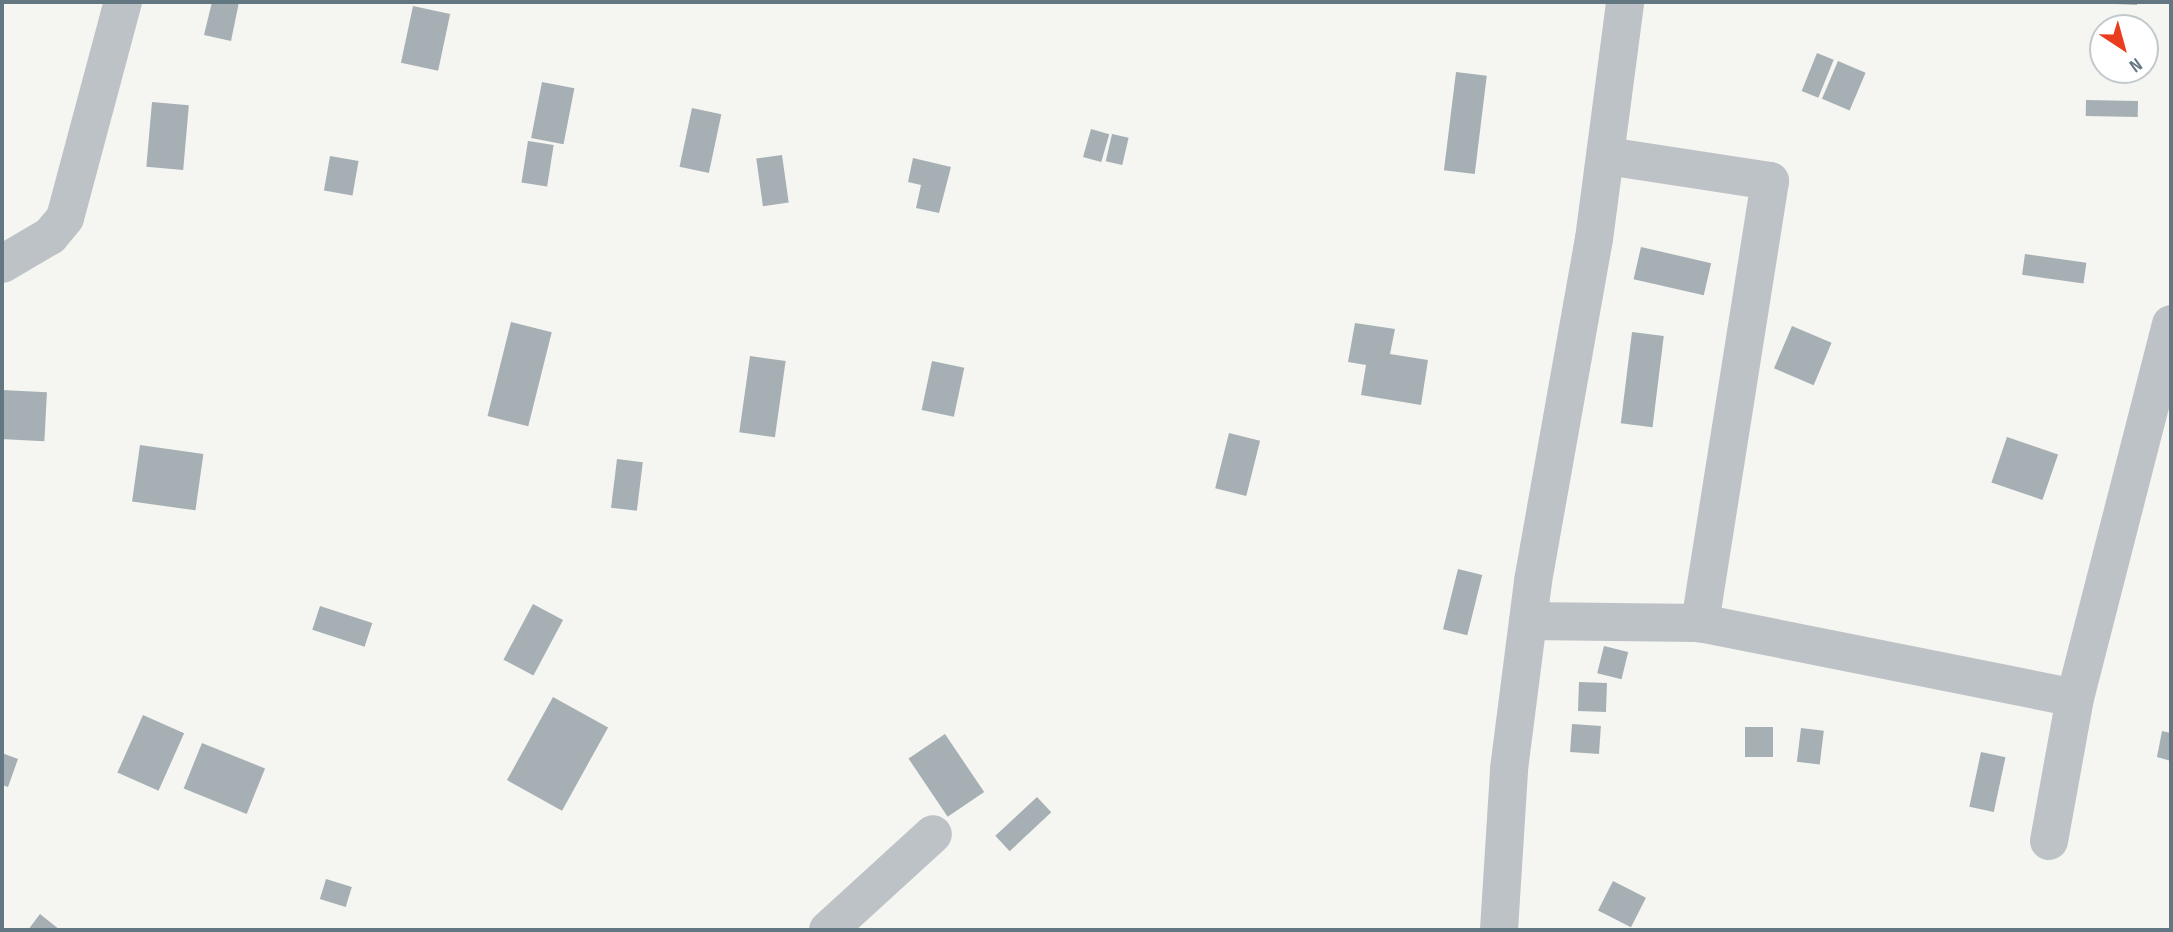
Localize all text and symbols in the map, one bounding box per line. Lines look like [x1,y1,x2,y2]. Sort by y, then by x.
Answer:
north arrow [2089,14,2159,84]
text: N [2125,52,2146,77]

